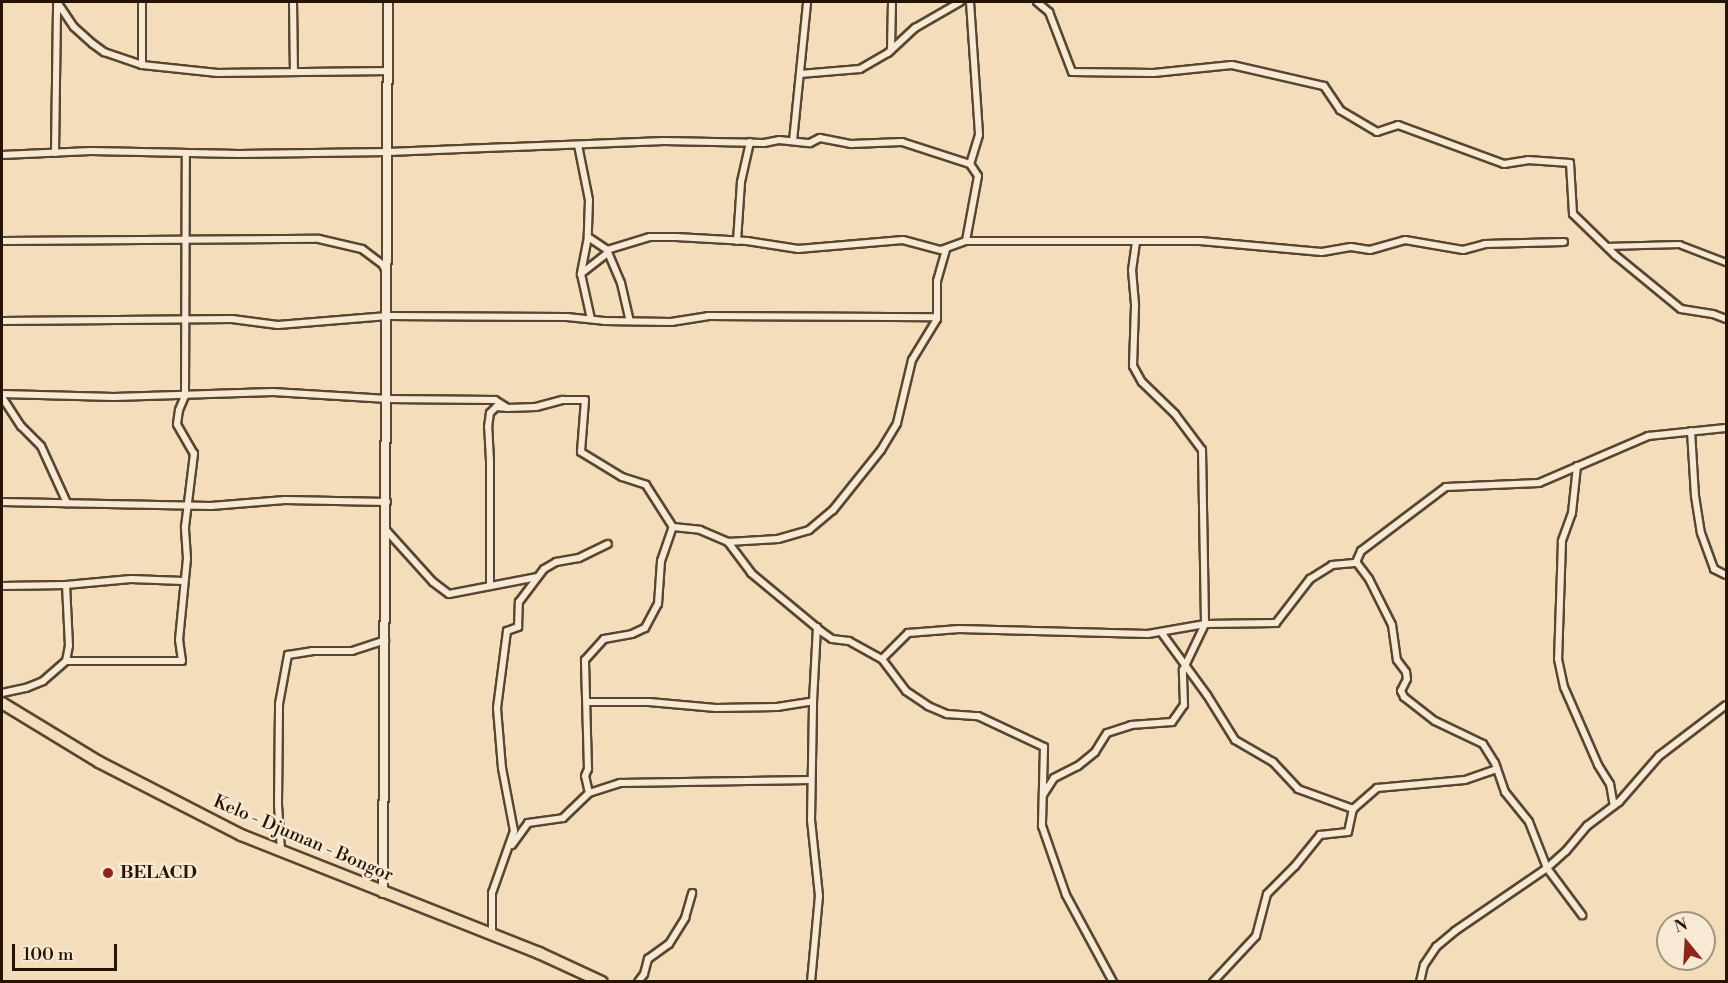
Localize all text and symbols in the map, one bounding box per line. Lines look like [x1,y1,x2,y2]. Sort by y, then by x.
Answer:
street label: Kelo - Djuman - Bongor [210,791,396,887]
place label: BELACD [120,862,197,884]
marker: BELACD [101,866,115,880]
north arrow [1656,911,1716,971]
text: N [1672,914,1690,937]
scale bar [15,932,120,970]
text: 100 m [23,943,74,966]

